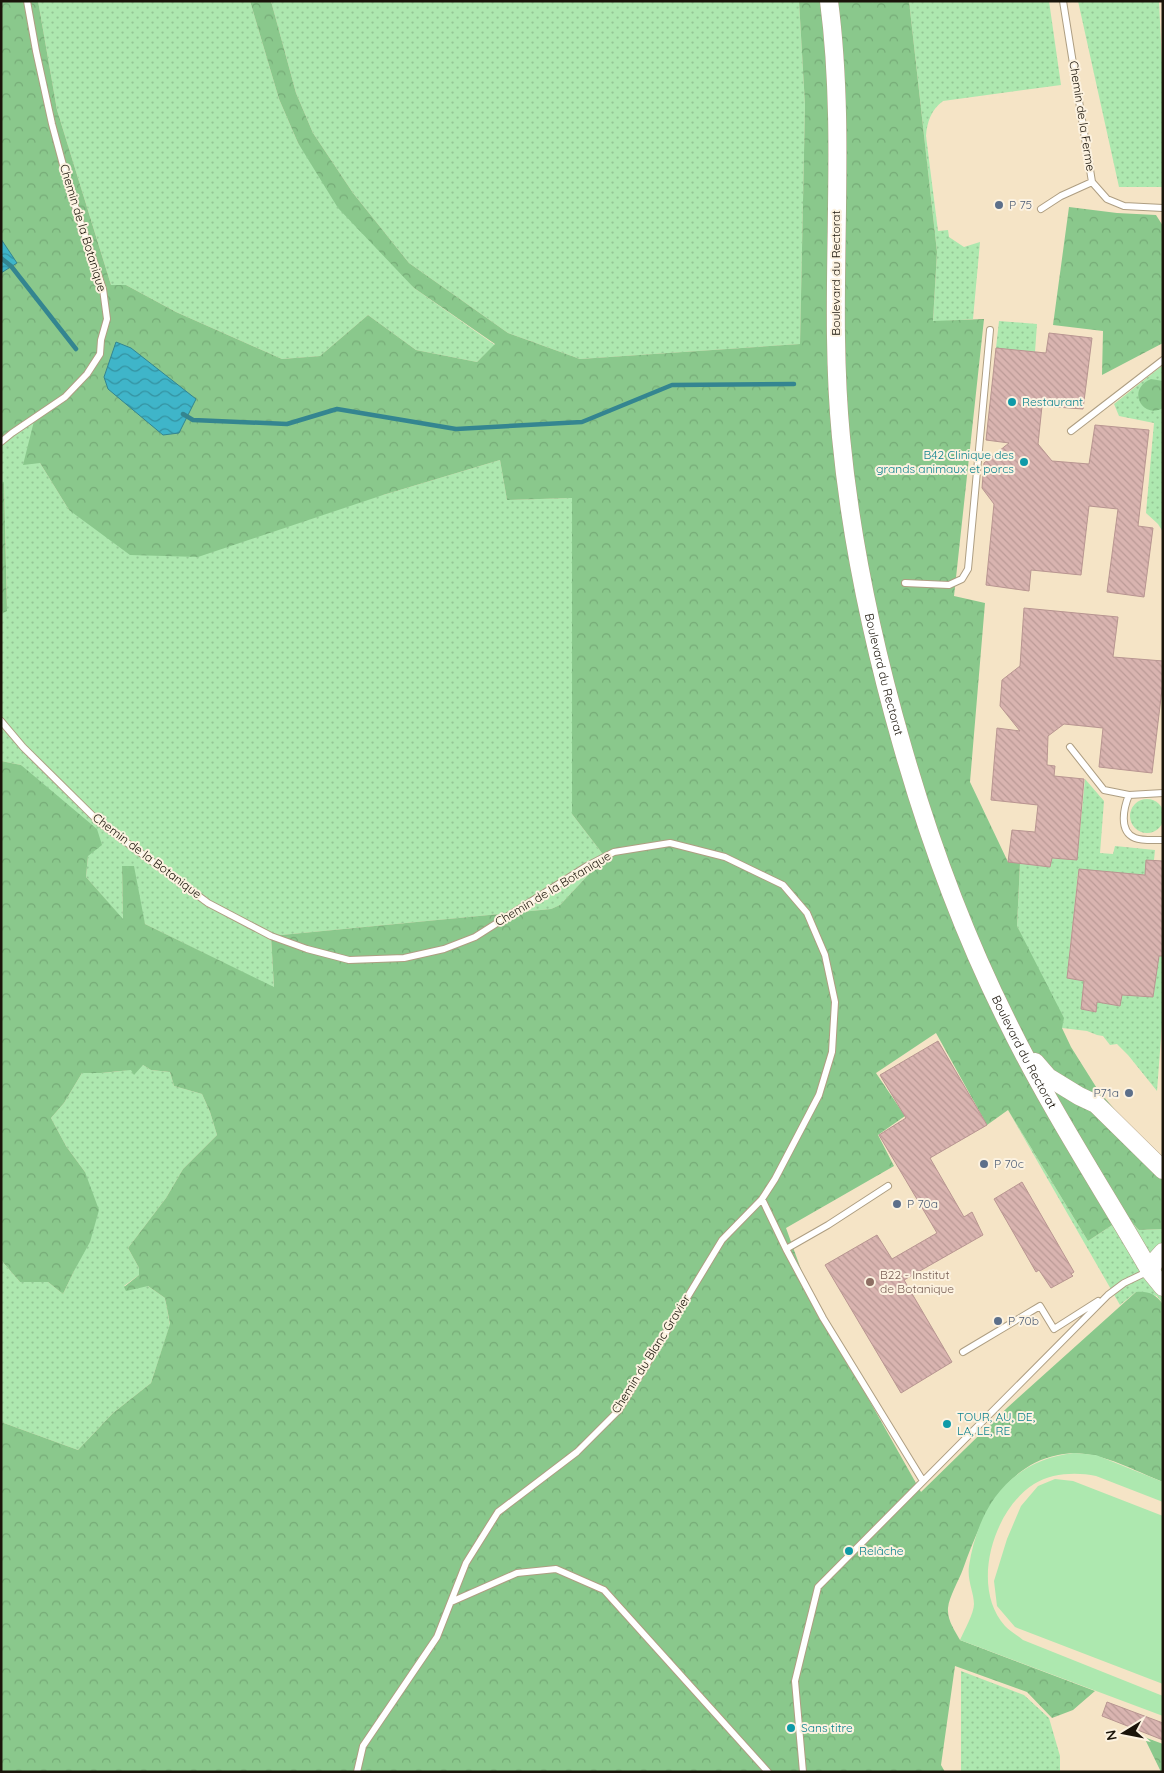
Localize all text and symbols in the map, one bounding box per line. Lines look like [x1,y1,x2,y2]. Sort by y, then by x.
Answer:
street label: Chemin de la Ferme [1066,60,1099,172]
street label: Chemin de la Botanique [57,162,110,294]
place label: P 75 [1009,197,1032,212]
marker: P 75 [993,199,1005,211]
street label: Boulevard du Rectorat [828,210,843,336]
place label: Restaurant [1022,394,1083,409]
marker: Restaurant [1006,396,1018,408]
place label: B42 Clinique des grands animaux et porcs [876,447,1014,476]
marker: B42 Clinique des grands animaux et porcs [1018,456,1030,468]
street label: Boulevard du Rectorat [862,612,907,737]
street label: Chemin de la Botanique [90,810,205,902]
street label: Chemin de la Botanique [492,848,614,929]
street label: Boulevard du Rectorat [989,993,1060,1111]
place label: P71a [1093,1085,1119,1100]
marker: P71a [1123,1087,1135,1099]
place label: P 70c [994,1156,1024,1171]
marker: P 70c [978,1158,990,1170]
place label: P 70a [907,1196,938,1211]
marker: P 70a [891,1198,903,1210]
place label: B22 - Institut de Botanique [880,1267,954,1296]
marker: B22 - Institut de Botanique [864,1276,876,1288]
street label: Chemin du Blanc Gravier [608,1291,693,1416]
place label: P 70b [1008,1313,1039,1328]
marker: P 70b [992,1315,1004,1327]
place label: TOUR, AU, DE, LA, LE, RE [957,1409,1035,1438]
marker: TOUR, AU, DE, LA, LE, RE [941,1418,953,1430]
place label: Relâche [859,1543,904,1558]
marker: Relâche [843,1545,855,1557]
north arrow [1099,1708,1149,1758]
place label: Sans titre [801,1720,853,1735]
marker: Sans titre [785,1722,797,1734]
text: N [1101,1729,1121,1742]

